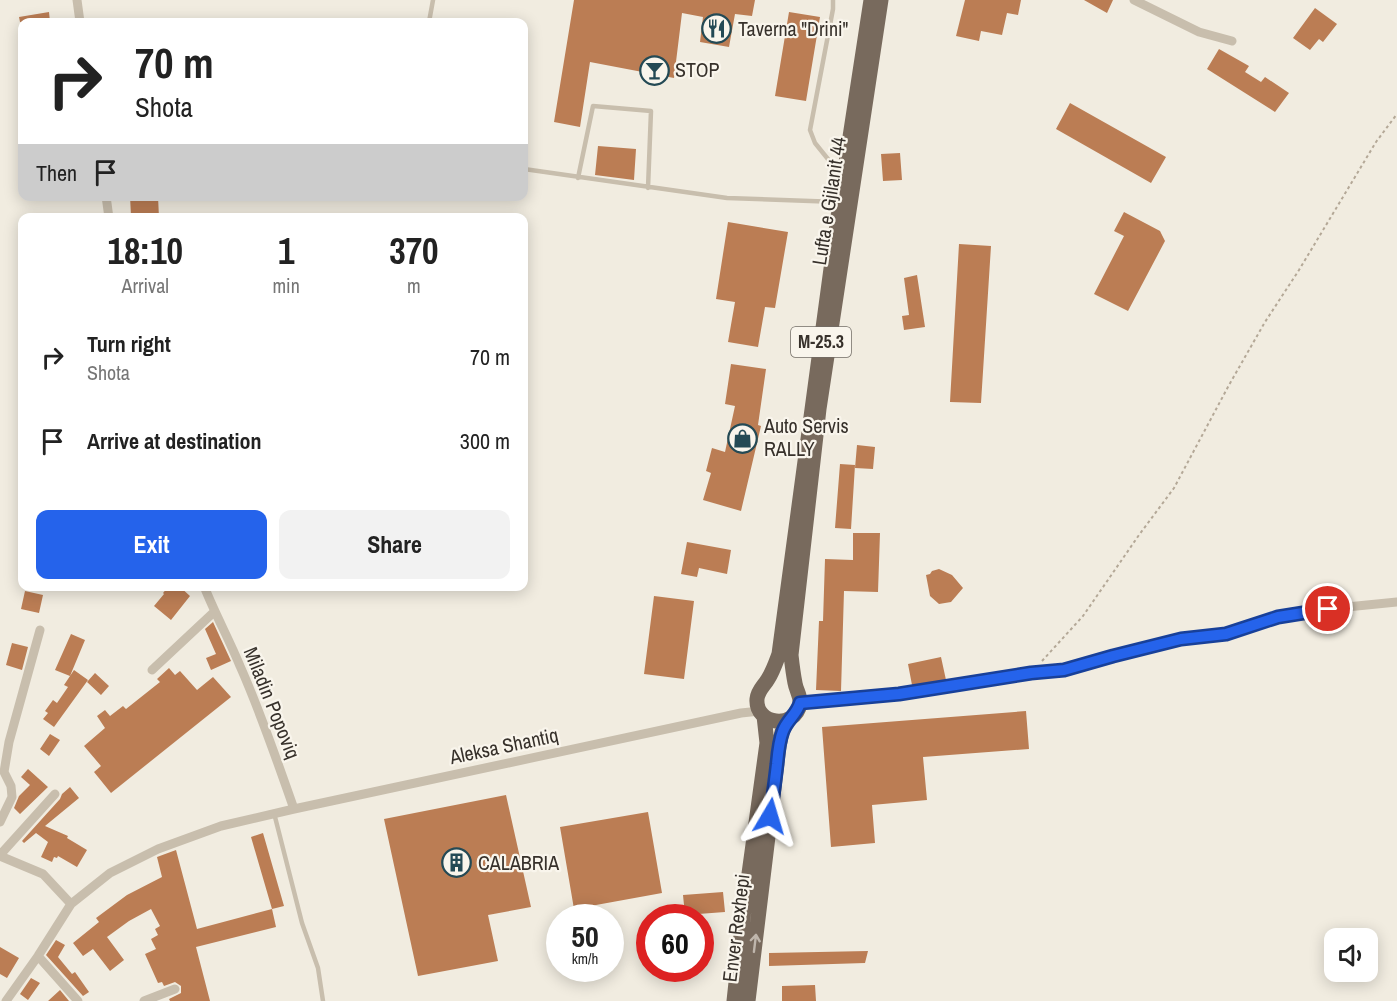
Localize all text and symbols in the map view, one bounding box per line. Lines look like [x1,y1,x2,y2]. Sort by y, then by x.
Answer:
restaurant icon: Taverna "Drini" [701,13,733,45]
place label: Taverna "Drini" [738,15,849,42]
text: 70 m [135,35,214,91]
icon: right [36,42,114,120]
bar icon: STOP [638,54,670,86]
place label: STOP [675,56,719,83]
text: Shota [135,89,193,125]
street label: Lufta e Gjilanit 44 [805,135,852,267]
icon: arrive [89,156,122,189]
text: Then [36,158,77,188]
text: 18:10 [107,227,183,275]
text: 1 [278,227,294,275]
text: 370 [389,227,439,275]
text: Arrival [122,272,169,299]
text: min [272,272,300,299]
text: m [407,272,421,299]
road number: M-25.3 [791,327,851,357]
text: Turn right [87,329,171,359]
icon: right [36,341,69,374]
text: 70 m [470,342,510,372]
text: Shota [87,359,130,386]
place label: Auto Servis RALLY [763,412,849,462]
shop icon: Auto Servis RALLY [727,422,759,454]
icon: arrive [36,425,69,458]
text: Arrive at destination [87,426,261,456]
text: 300 m [460,426,510,456]
button: Exit [36,510,267,579]
button: Share [279,510,510,579]
pin [1302,583,1353,634]
icon: arrive [1311,592,1344,625]
street label: Miladin Popoviq [238,643,307,763]
street label: Aleksa Shantiq [446,721,561,770]
position arrow [738,784,802,848]
building icon: CALABRIA [441,847,473,879]
place label: CALABRIA [478,849,559,876]
street label: Enver Rexhepi [715,872,756,983]
speed limit sign: 60 [636,904,714,982]
text: 50 [571,916,599,956]
map controls [1324,928,1378,982]
button: sound [1324,928,1378,982]
one-way arrow [750,934,761,953]
text: km/h [572,948,598,969]

